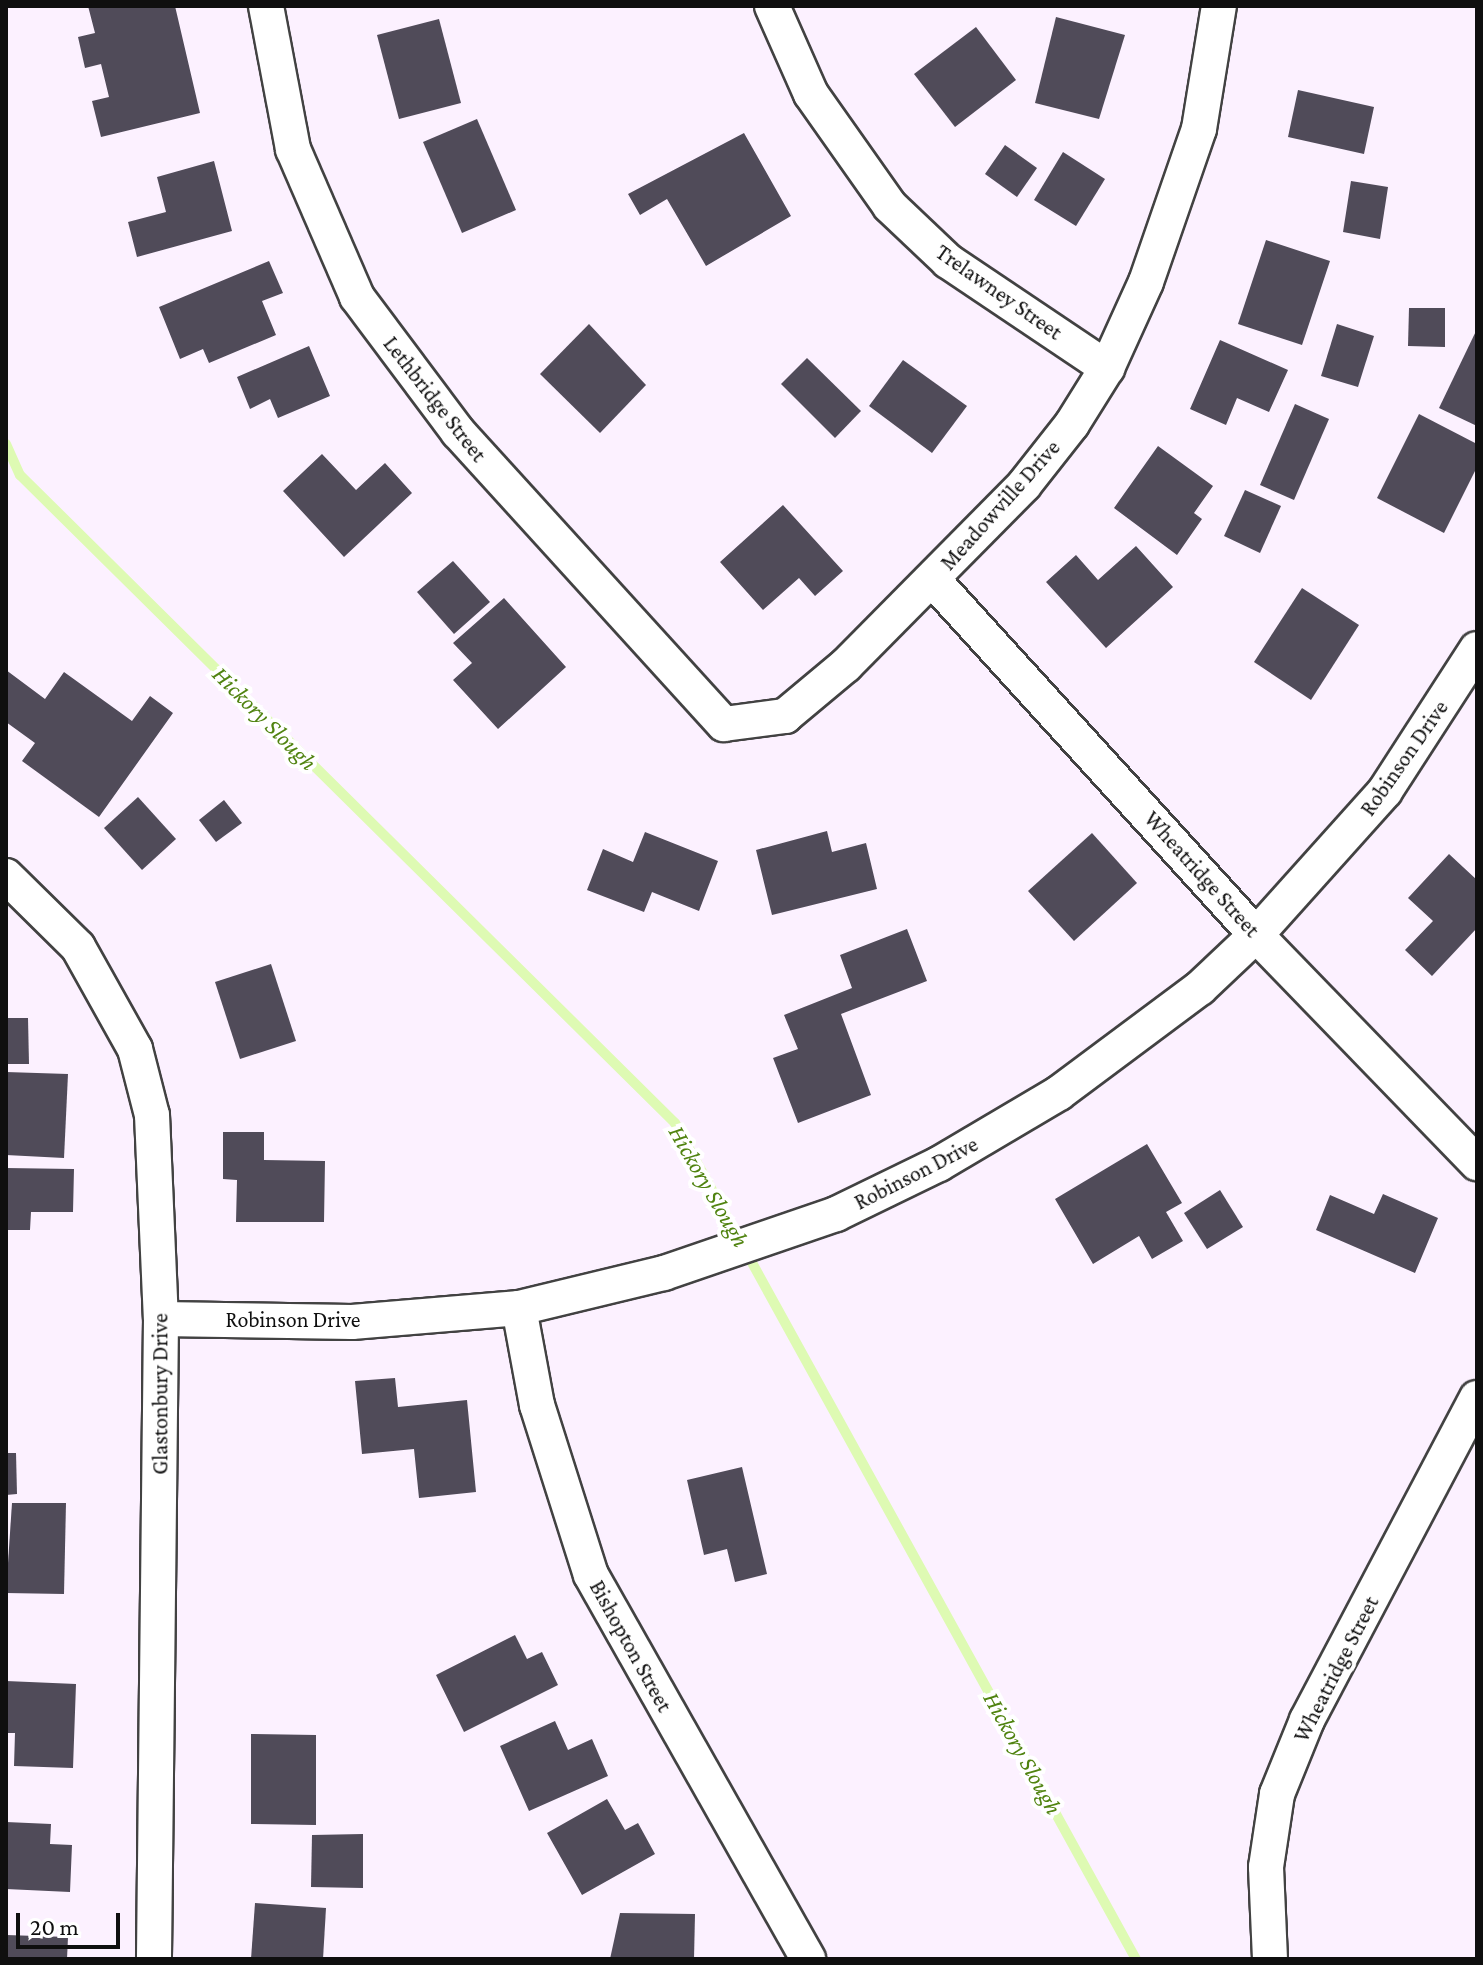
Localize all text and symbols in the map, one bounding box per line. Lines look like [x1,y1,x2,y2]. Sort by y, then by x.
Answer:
street label: Trelawney Street [931,239,1067,345]
street label: Lethbridge Street [378,331,492,467]
street label: Meadowville Drive [935,434,1065,576]
water label: Hickory Slough [207,660,323,776]
street label: Robinson Drive [1354,695,1454,821]
street label: Wheatridge Street [1139,806,1265,942]
water label: Hickory Slough [663,1120,755,1252]
street label: Robinson Drive [850,1131,982,1215]
street label: Robinson Drive [225,1307,361,1333]
street label: Glastonbury Drive [147,1313,173,1475]
street label: Bishopton Street [584,1576,678,1716]
street label: Wheatridge Street [1288,1592,1384,1746]
water label: Hickory Slough [977,1687,1069,1819]
scale bar [20,1897,124,1947]
text: 20 m [30,1913,79,1940]

